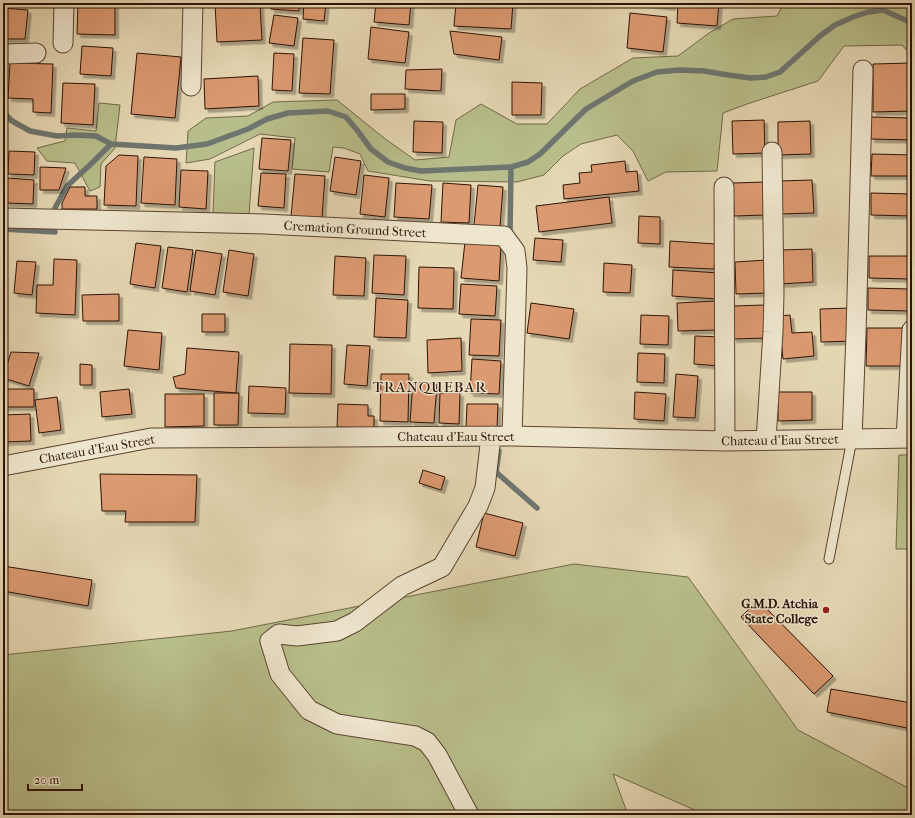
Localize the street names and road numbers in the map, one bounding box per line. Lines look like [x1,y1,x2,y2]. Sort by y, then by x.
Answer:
street label: Cremation Ground Street [283,218,427,240]
street label: Chateau d'Eau Street [397,429,515,444]
street label: Chateau d'Eau Street [38,431,156,467]
street label: Chateau d'Eau Street [721,431,839,449]

